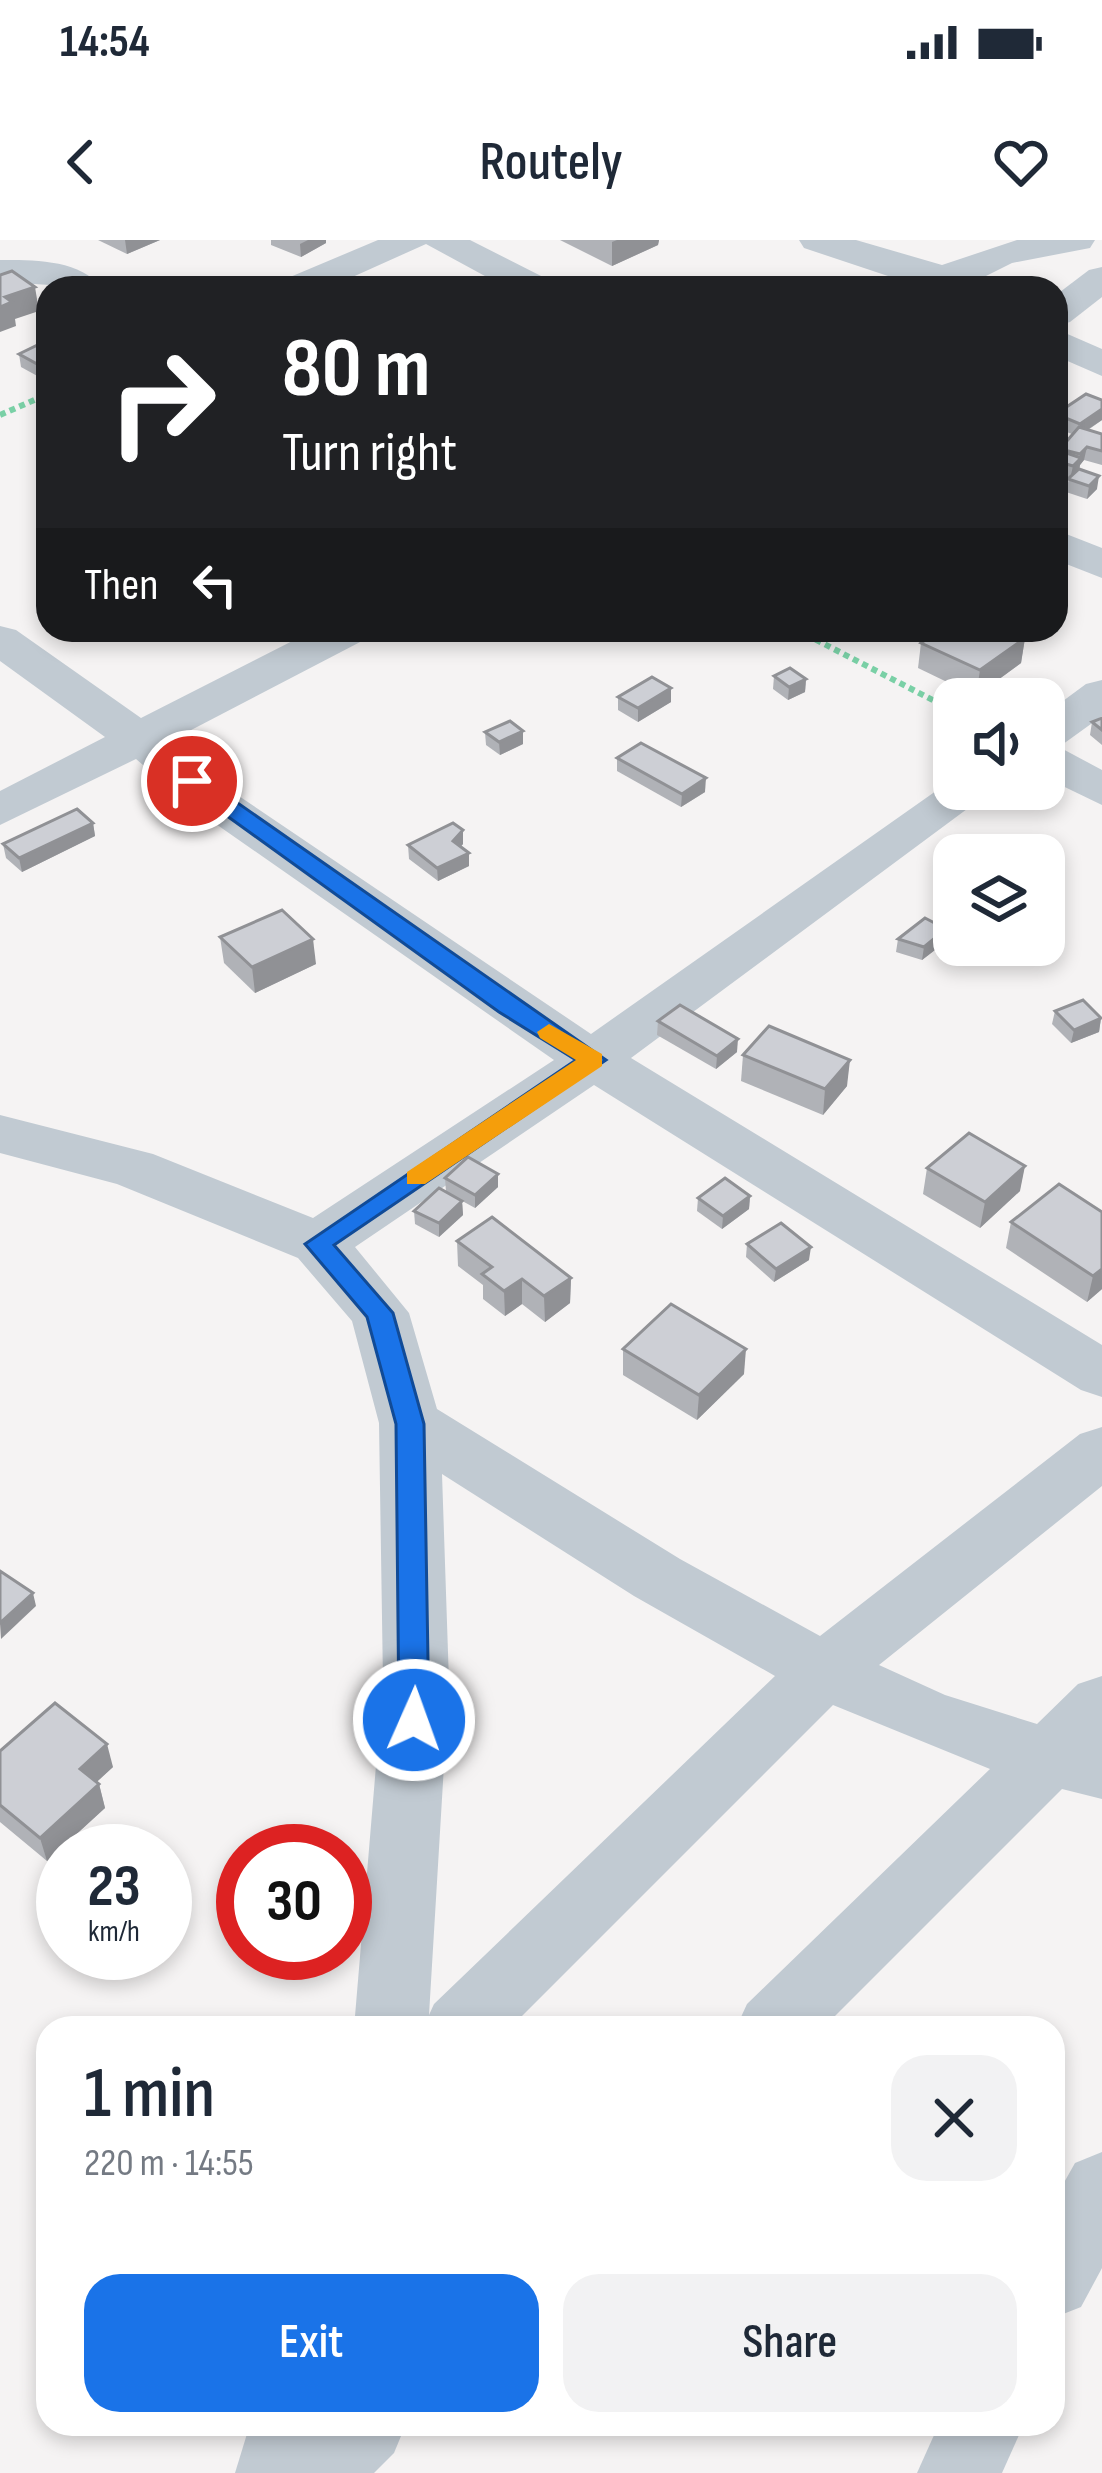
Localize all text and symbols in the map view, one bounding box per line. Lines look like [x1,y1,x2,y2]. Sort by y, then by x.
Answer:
text: 14:54 [60,15,150,70]
icon: back [48,129,114,195]
icon: heart [988,129,1054,195]
text: Routely [479,130,623,195]
text: 80 m [282,319,430,420]
icon: right [84,324,240,480]
text: Turn right [282,421,457,486]
icon: left [182,552,248,618]
text: Then [84,558,158,613]
map controls [933,678,1065,966]
button: sound [933,678,1065,810]
pin [141,730,243,832]
icon: arrive [159,748,225,814]
button: layers [933,834,1065,966]
position arrow [351,1657,477,1783]
speed limit sign: 30 [216,1824,372,1980]
text: 23 [87,1851,141,1923]
text: km/h [88,1914,140,1950]
text: 1 min [84,2051,215,2138]
button: close [891,2055,1017,2181]
text: 220 m · 14:55 [84,2140,254,2187]
button: Exit [84,2274,539,2412]
button: Share [563,2274,1017,2412]

